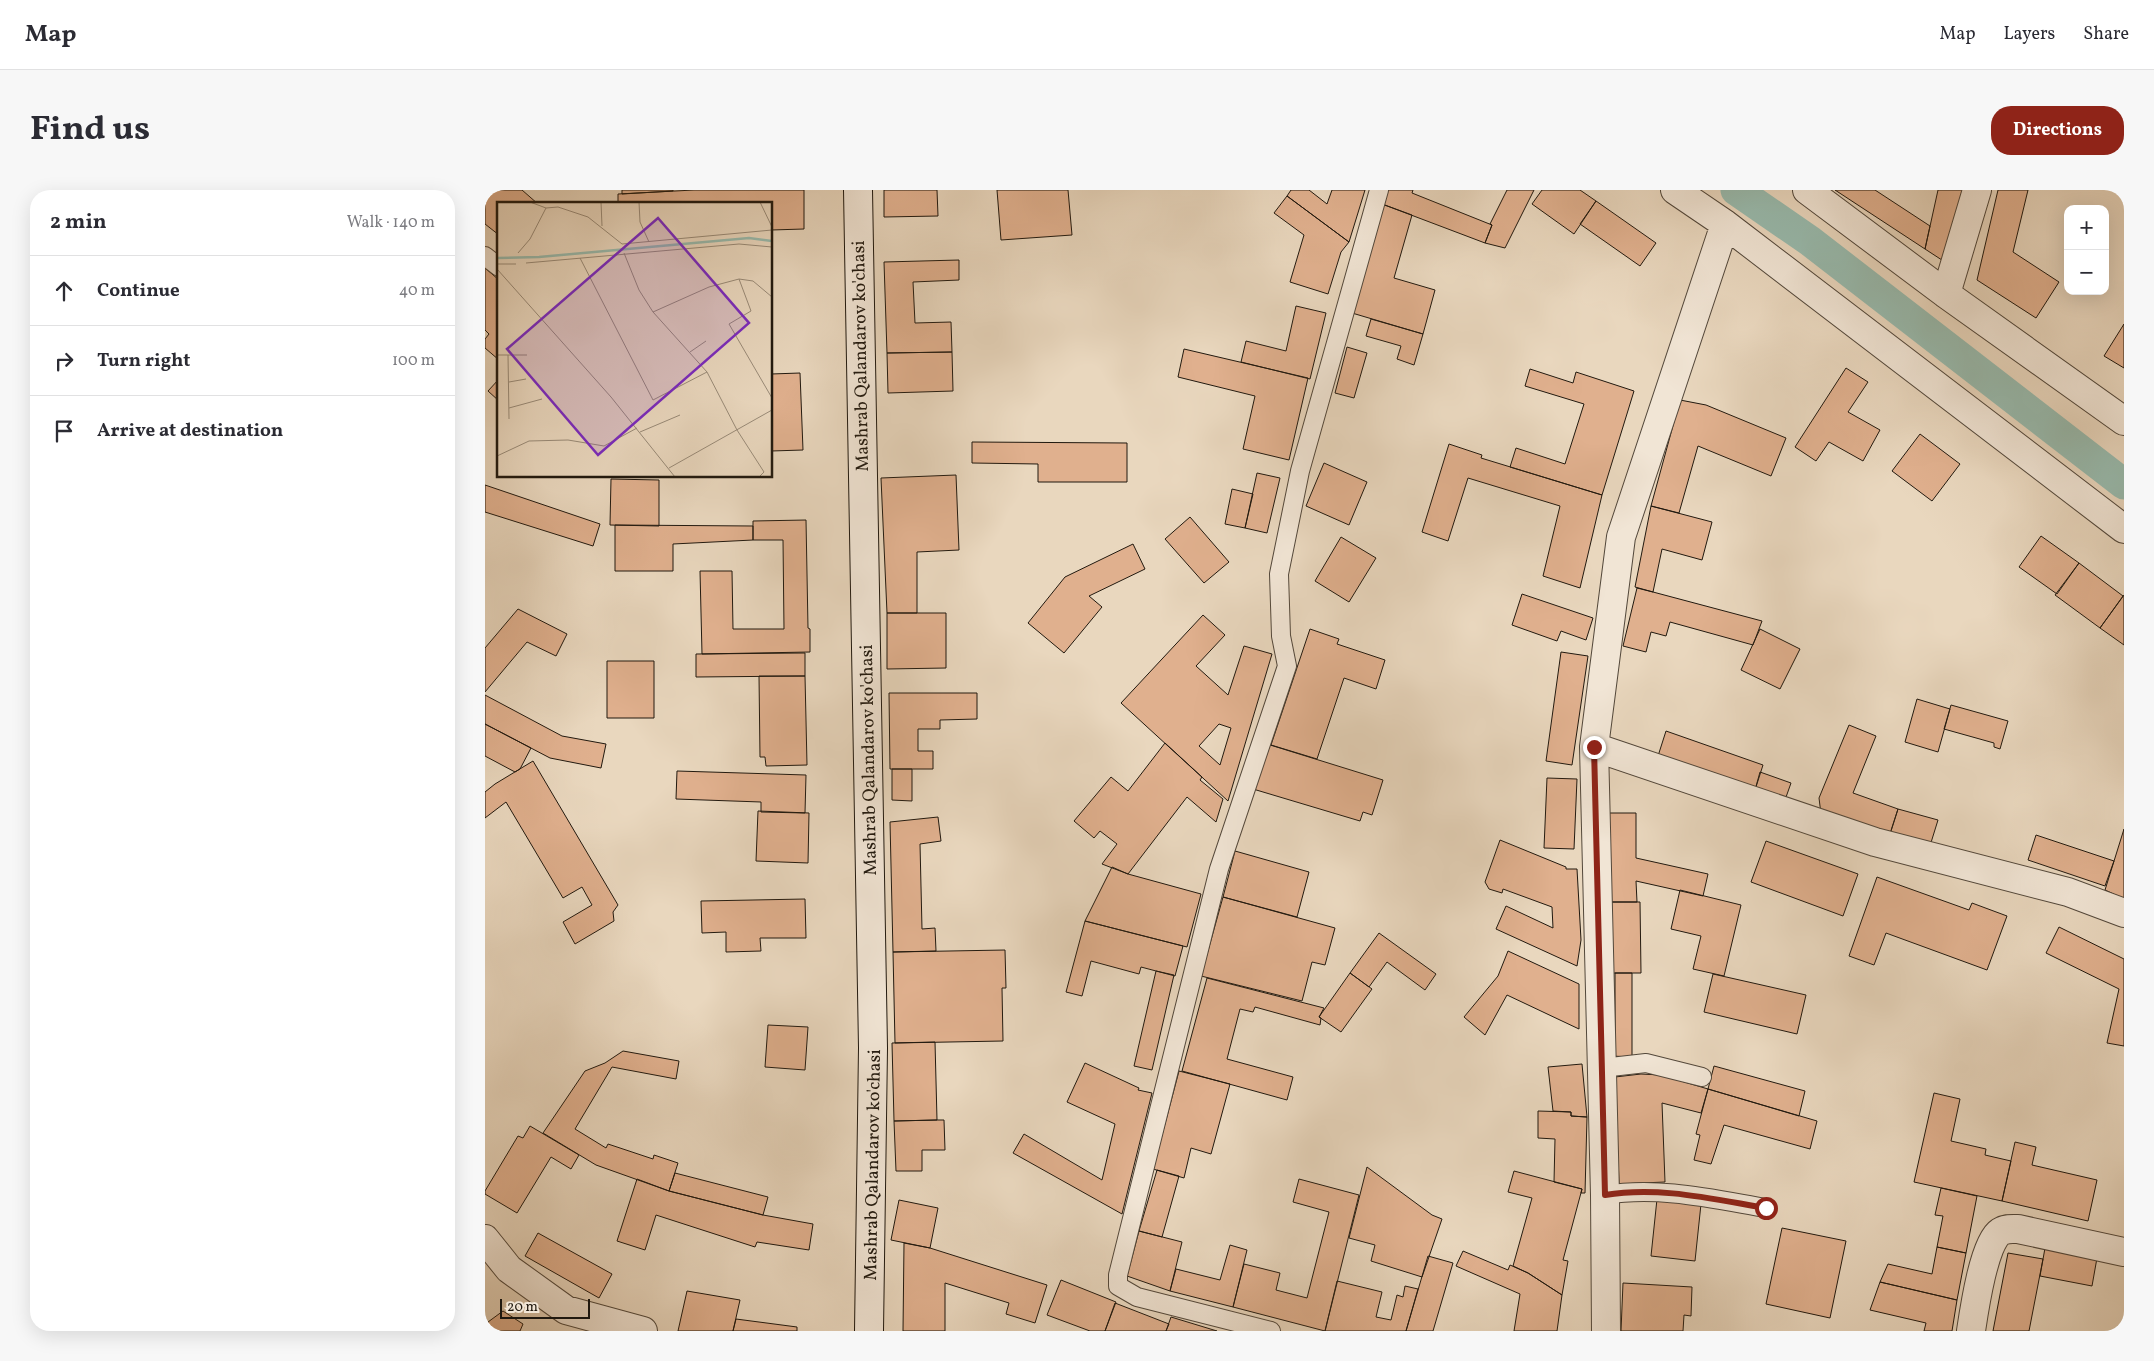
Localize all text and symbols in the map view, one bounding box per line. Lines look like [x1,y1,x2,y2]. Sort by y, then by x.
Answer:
text: Map [25,18,76,52]
text: Map [1939,22,1975,47]
text: Layers [2003,22,2055,47]
text: Share [2083,22,2129,47]
text: Find us [30,106,150,154]
button: Directions [1991,106,2124,155]
inset map [497,202,773,478]
map controls [2064,205,2109,295]
button: + [2064,205,2109,250]
text: 2 min [50,208,107,237]
text: Walk · 140 m [347,212,435,234]
street label: Mashrab Qalandarov ko'chasi [847,240,876,472]
button: − [2064,250,2109,295]
icon: ahead [50,277,78,305]
text: Continue [97,278,180,304]
text: 40 m [399,280,435,302]
icon: right [50,347,78,375]
text: Turn right [97,348,190,374]
text: 100 m [392,350,435,372]
icon: arrive [50,417,78,445]
text: Arrive at destination [97,418,283,444]
street label: Mashrab Qalandarov ko'chasi [855,644,884,876]
route end [1583,736,1606,759]
street label: Mashrab Qalandarov ko'chasi [859,1049,888,1281]
route start [1755,1197,1778,1220]
scale bar [500,1296,590,1319]
text: 20 m [507,1298,538,1317]

